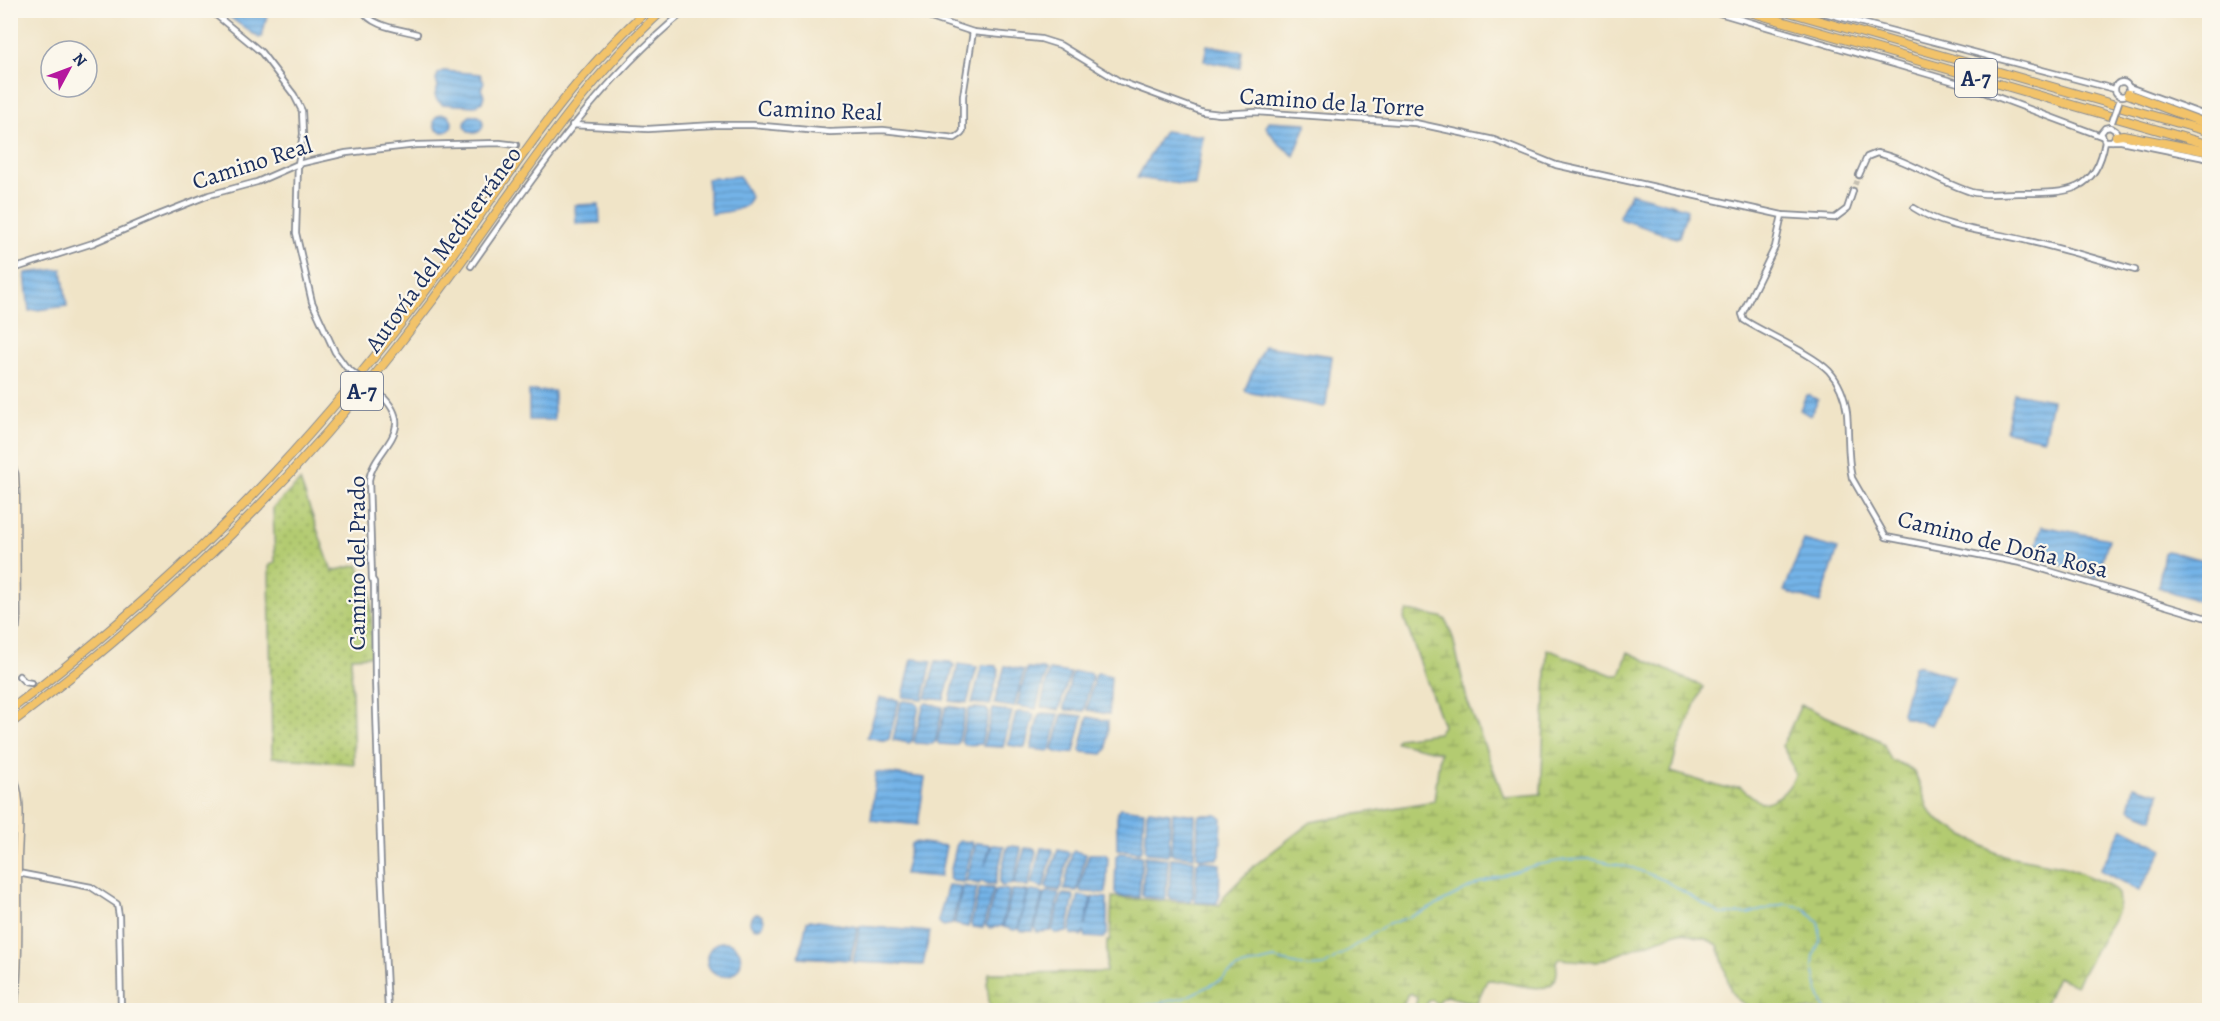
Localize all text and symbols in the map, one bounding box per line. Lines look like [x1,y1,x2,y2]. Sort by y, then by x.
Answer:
north arrow [39,39,99,99]
text: N [67,48,92,72]
road number: A-7 [1955,59,1997,97]
street label: Camino de la Torre [1238,80,1426,124]
street label: Camino Real [757,92,883,128]
street label: Camino Real [188,128,316,197]
street label: Autovía del Mediterráneo [357,139,529,359]
road number: A-7 [341,372,383,410]
street label: Camino del Prado [341,475,373,651]
street label: Camino de Doña Rosa [1894,502,2113,586]

